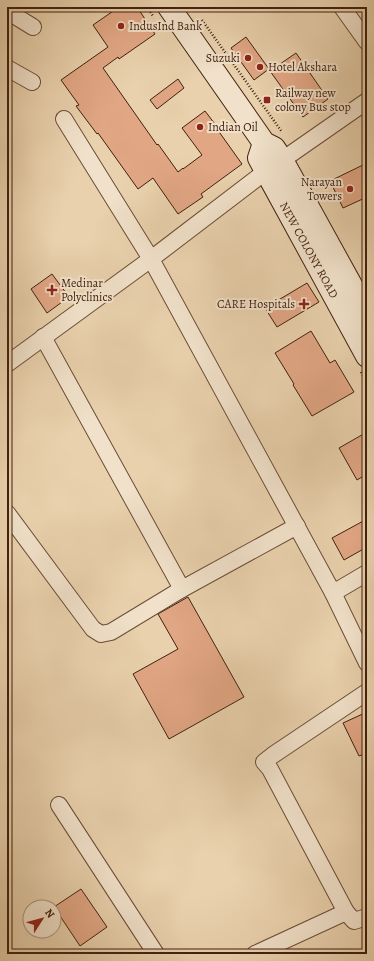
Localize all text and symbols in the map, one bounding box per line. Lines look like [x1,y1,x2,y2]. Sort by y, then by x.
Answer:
place label: IndusInd Bank [129,18,202,34]
marker: IndusInd Bank [116,21,126,31]
place label: Suzuki [206,50,240,66]
marker: Suzuki [243,53,253,63]
place label: Hotel Akshara [268,59,337,75]
marker: Hotel Akshara [255,62,265,72]
place label: Railway new colony Bus stop [275,85,351,115]
marker: Railway new colony Bus stop [262,95,272,105]
place label: Indian Oil [208,119,258,135]
marker: Indian Oil [195,122,205,132]
place label: Narayan Towers [301,174,342,204]
marker: Narayan Towers [345,184,355,194]
street label: NEW COLONY ROAD [276,199,342,301]
place label: Medinar Polyclinics [61,275,113,305]
marker: Medinar Polyclinics [46,284,58,296]
place label: CARE Hospitals [217,296,295,312]
marker: CARE Hospitals [298,298,310,310]
north arrow [22,899,62,939]
text: N [41,906,58,921]

